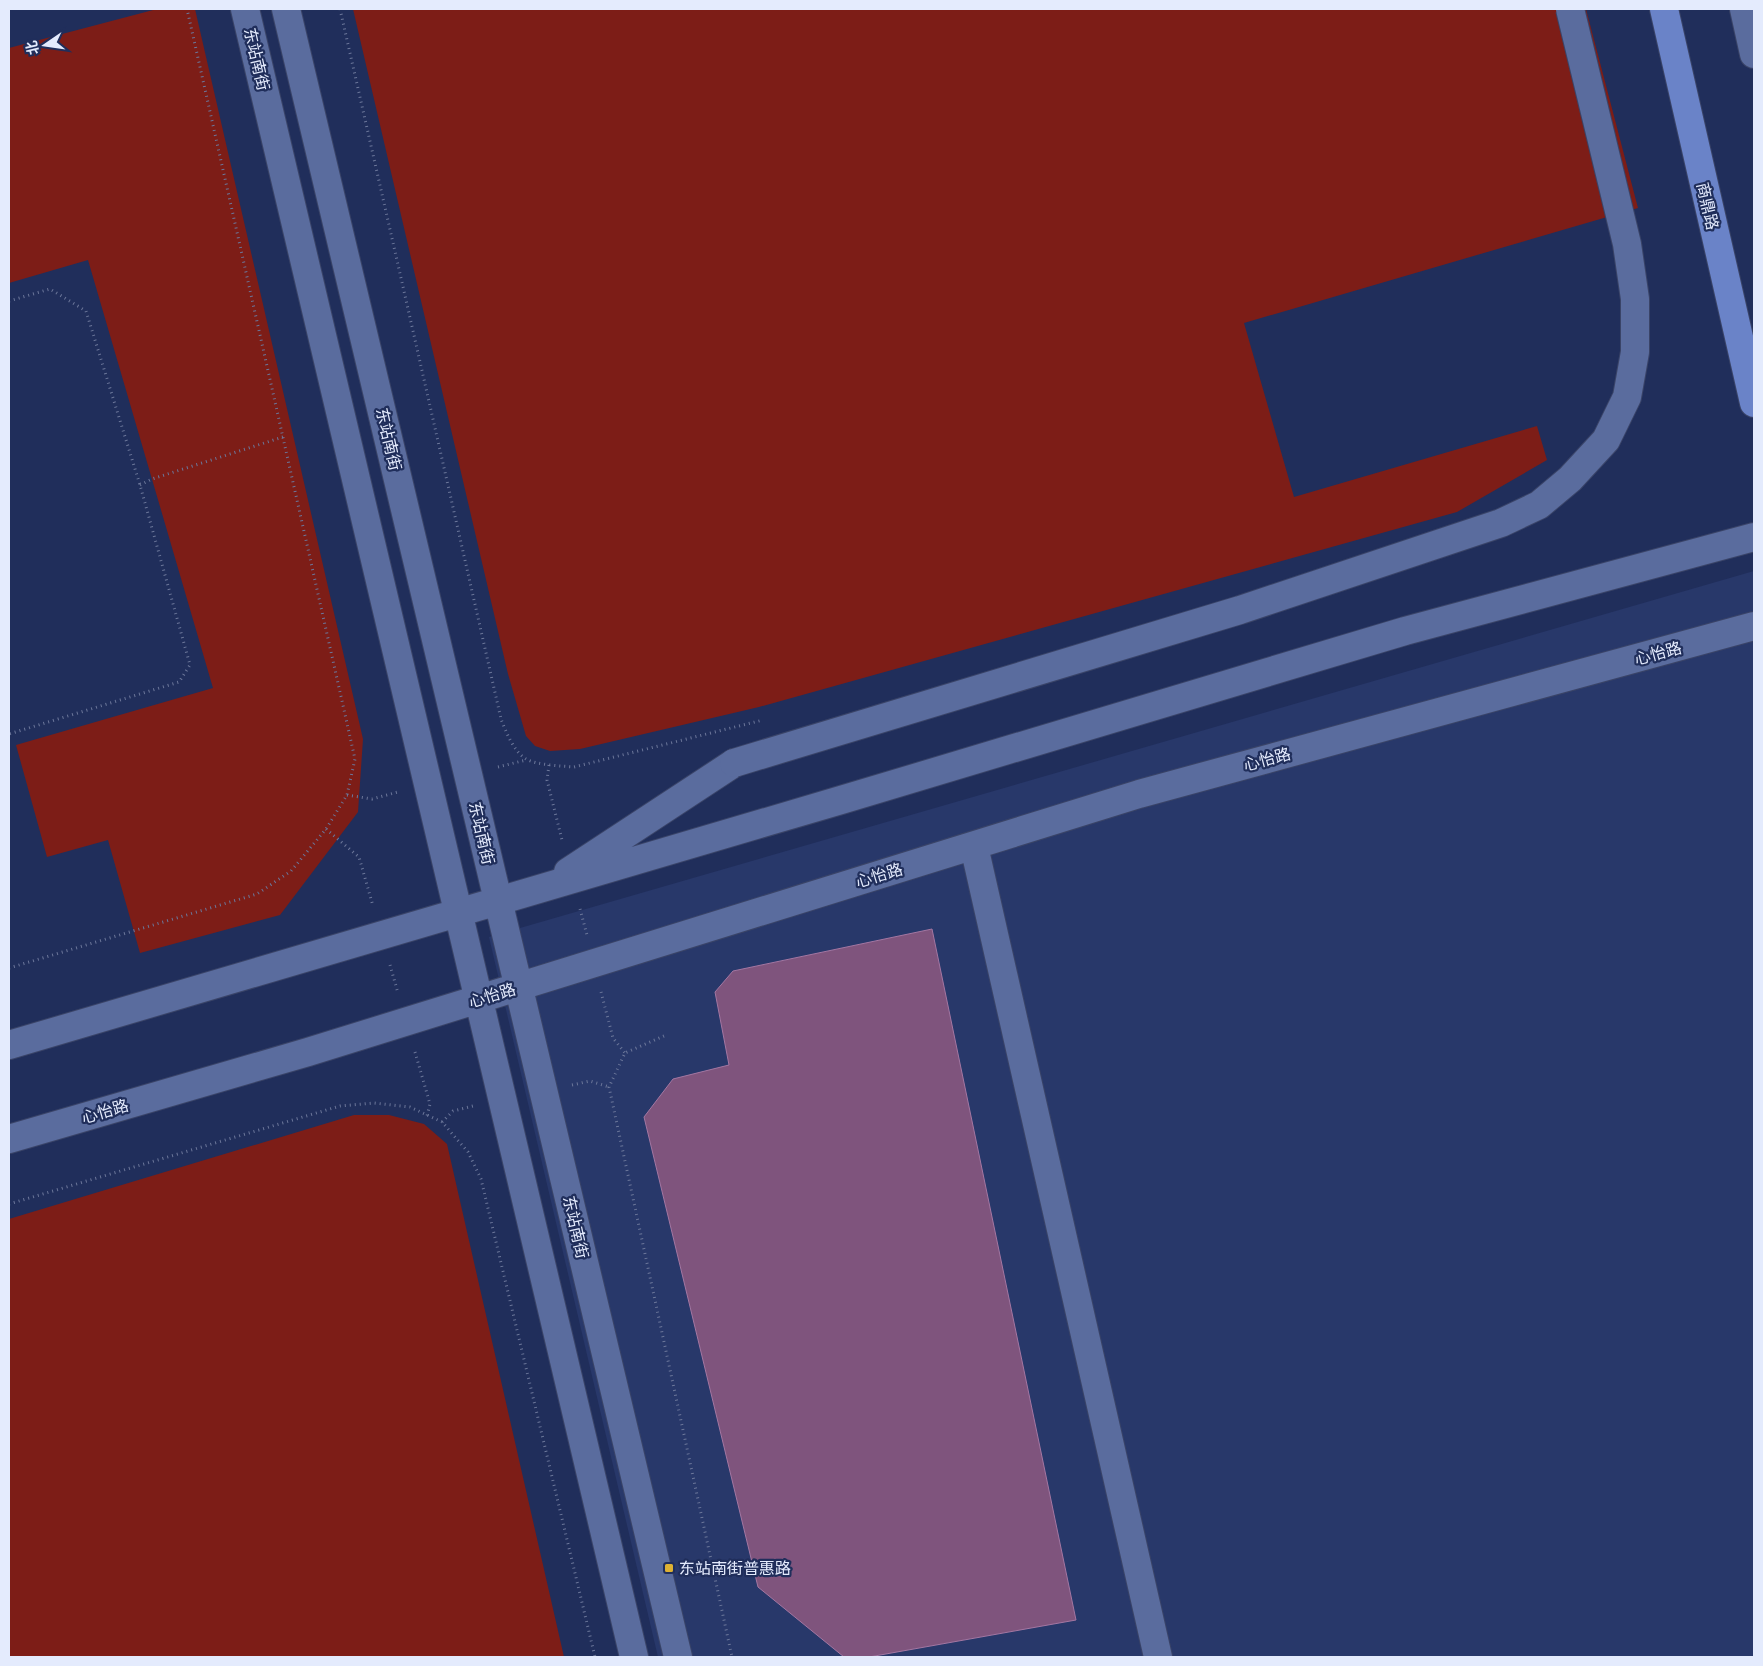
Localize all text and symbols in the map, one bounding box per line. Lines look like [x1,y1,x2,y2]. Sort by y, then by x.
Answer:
north arrow [20,20,70,70]
street label: 东站南街 [240,26,273,92]
text: 北 [23,39,43,57]
street label: 商鼎路 [1693,181,1722,232]
street label: 东站南街 [372,406,405,472]
street label: 心怡路 [1632,638,1684,669]
street label: 心怡路 [1241,744,1293,775]
street label: 东站南街 [465,800,498,866]
street label: 心怡路 [853,859,905,892]
street label: 心怡路 [466,979,518,1012]
street label: 心怡路 [79,1096,131,1127]
street label: 东站南街 [559,1194,592,1260]
place label: 东站南街普惠路 [679,1559,791,1578]
marker: 东站南街普惠路 [663,1562,675,1574]

